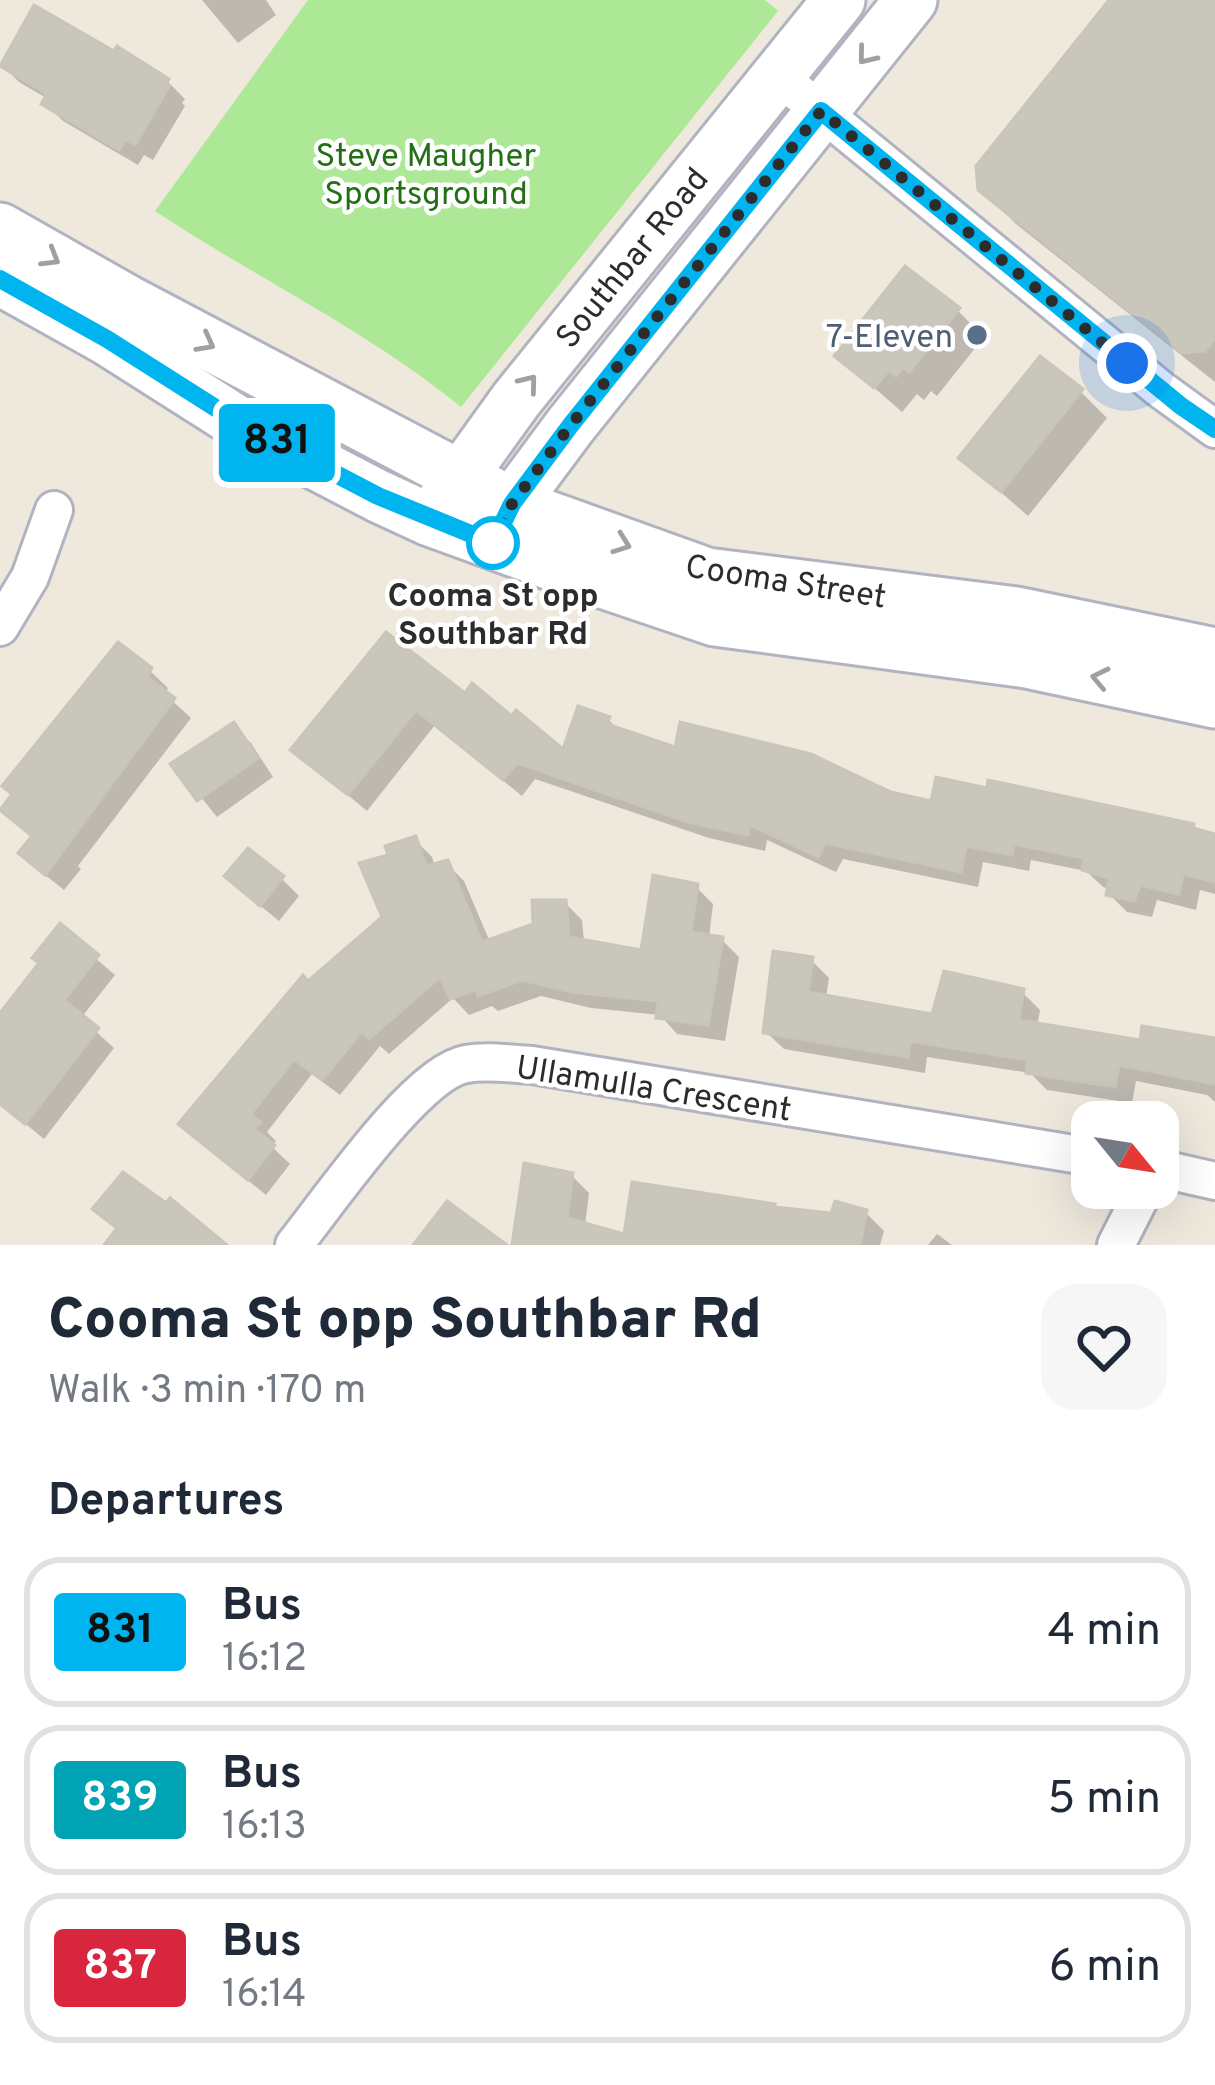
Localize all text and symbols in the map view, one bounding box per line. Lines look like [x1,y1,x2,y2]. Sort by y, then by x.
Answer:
one-way arrow [859,42,880,64]
park label: Steve Maugher Sportsground [316,137,537,217]
street label: Southbar Road [548,161,720,358]
one-way arrow [38,244,60,267]
place label: 7-Eleven [826,318,953,360]
marker: 7-Eleven [964,322,990,348]
one-way arrow [193,329,214,352]
your location [1097,333,1157,393]
one-way arrow [515,375,536,397]
line badge: 831 [208,404,346,482]
text: 831 [243,416,311,469]
marker: Cooma St opp Southbar Rd [468,518,518,568]
one-way arrow [610,529,631,554]
street label: Cooma Street [682,547,889,621]
place label: Cooma St opp Southbar Rd [387,577,599,657]
one-way arrow [1091,666,1111,691]
street label: Ullamulla Crescent [513,1048,794,1133]
north arrow [1071,1101,1179,1209]
map controls [1071,1101,1179,1209]
button: heart [1041,1284,1167,1410]
text: Cooma St opp Southbar Rd [48,1287,762,1359]
text: Walk · 3 min · 170 m [48,1368,366,1417]
text: Departures [48,1474,284,1531]
text: Bus [222,1579,302,1636]
text: 4 min [1048,1604,1161,1661]
text: 831 [86,1605,154,1658]
text: 16:12 [222,1636,307,1685]
text: Bus [222,1747,302,1804]
text: 5 min [1048,1772,1161,1829]
text: 839 [81,1773,159,1826]
text: 16:13 [222,1804,307,1853]
text: Bus [222,1915,302,1972]
text: 6 min [1049,1940,1161,1997]
text: 837 [83,1941,157,1994]
text: 16:14 [222,1972,307,2021]

